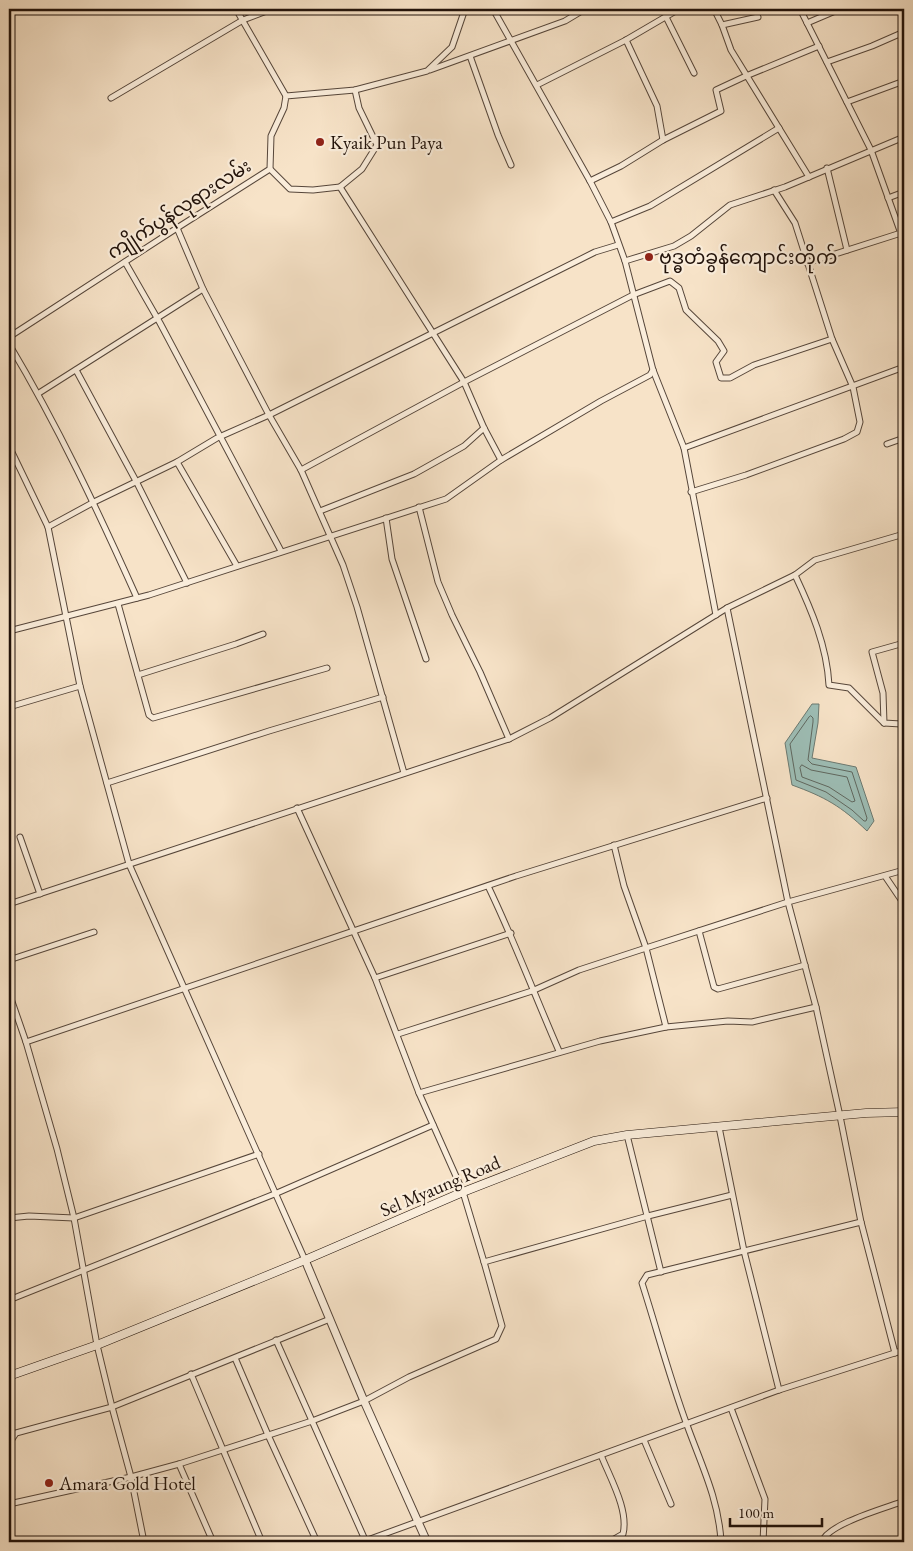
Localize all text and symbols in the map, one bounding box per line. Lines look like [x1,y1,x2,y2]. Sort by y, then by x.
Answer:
place label: Kyaik Pun Paya [330,130,443,155]
marker: Kyaik Pun Paya [314,136,326,148]
street label: ကျိုက်ပွန်လုရားလမ်း [101,151,258,268]
place label: ဗုဒ္ဓတံခွန်ကျောင်းတိုက် [659,243,837,274]
marker: ဗုဒ္ဓတံခွန်ကျောင်းတိုက် [643,251,655,263]
street label: Sel Myaung Road [376,1149,504,1223]
place label: Amara Gold Hotel [58,1471,196,1496]
marker: Amara Gold Hotel [43,1477,55,1489]
scale bar [730,1496,823,1528]
text: 100 m [738,1503,775,1522]

